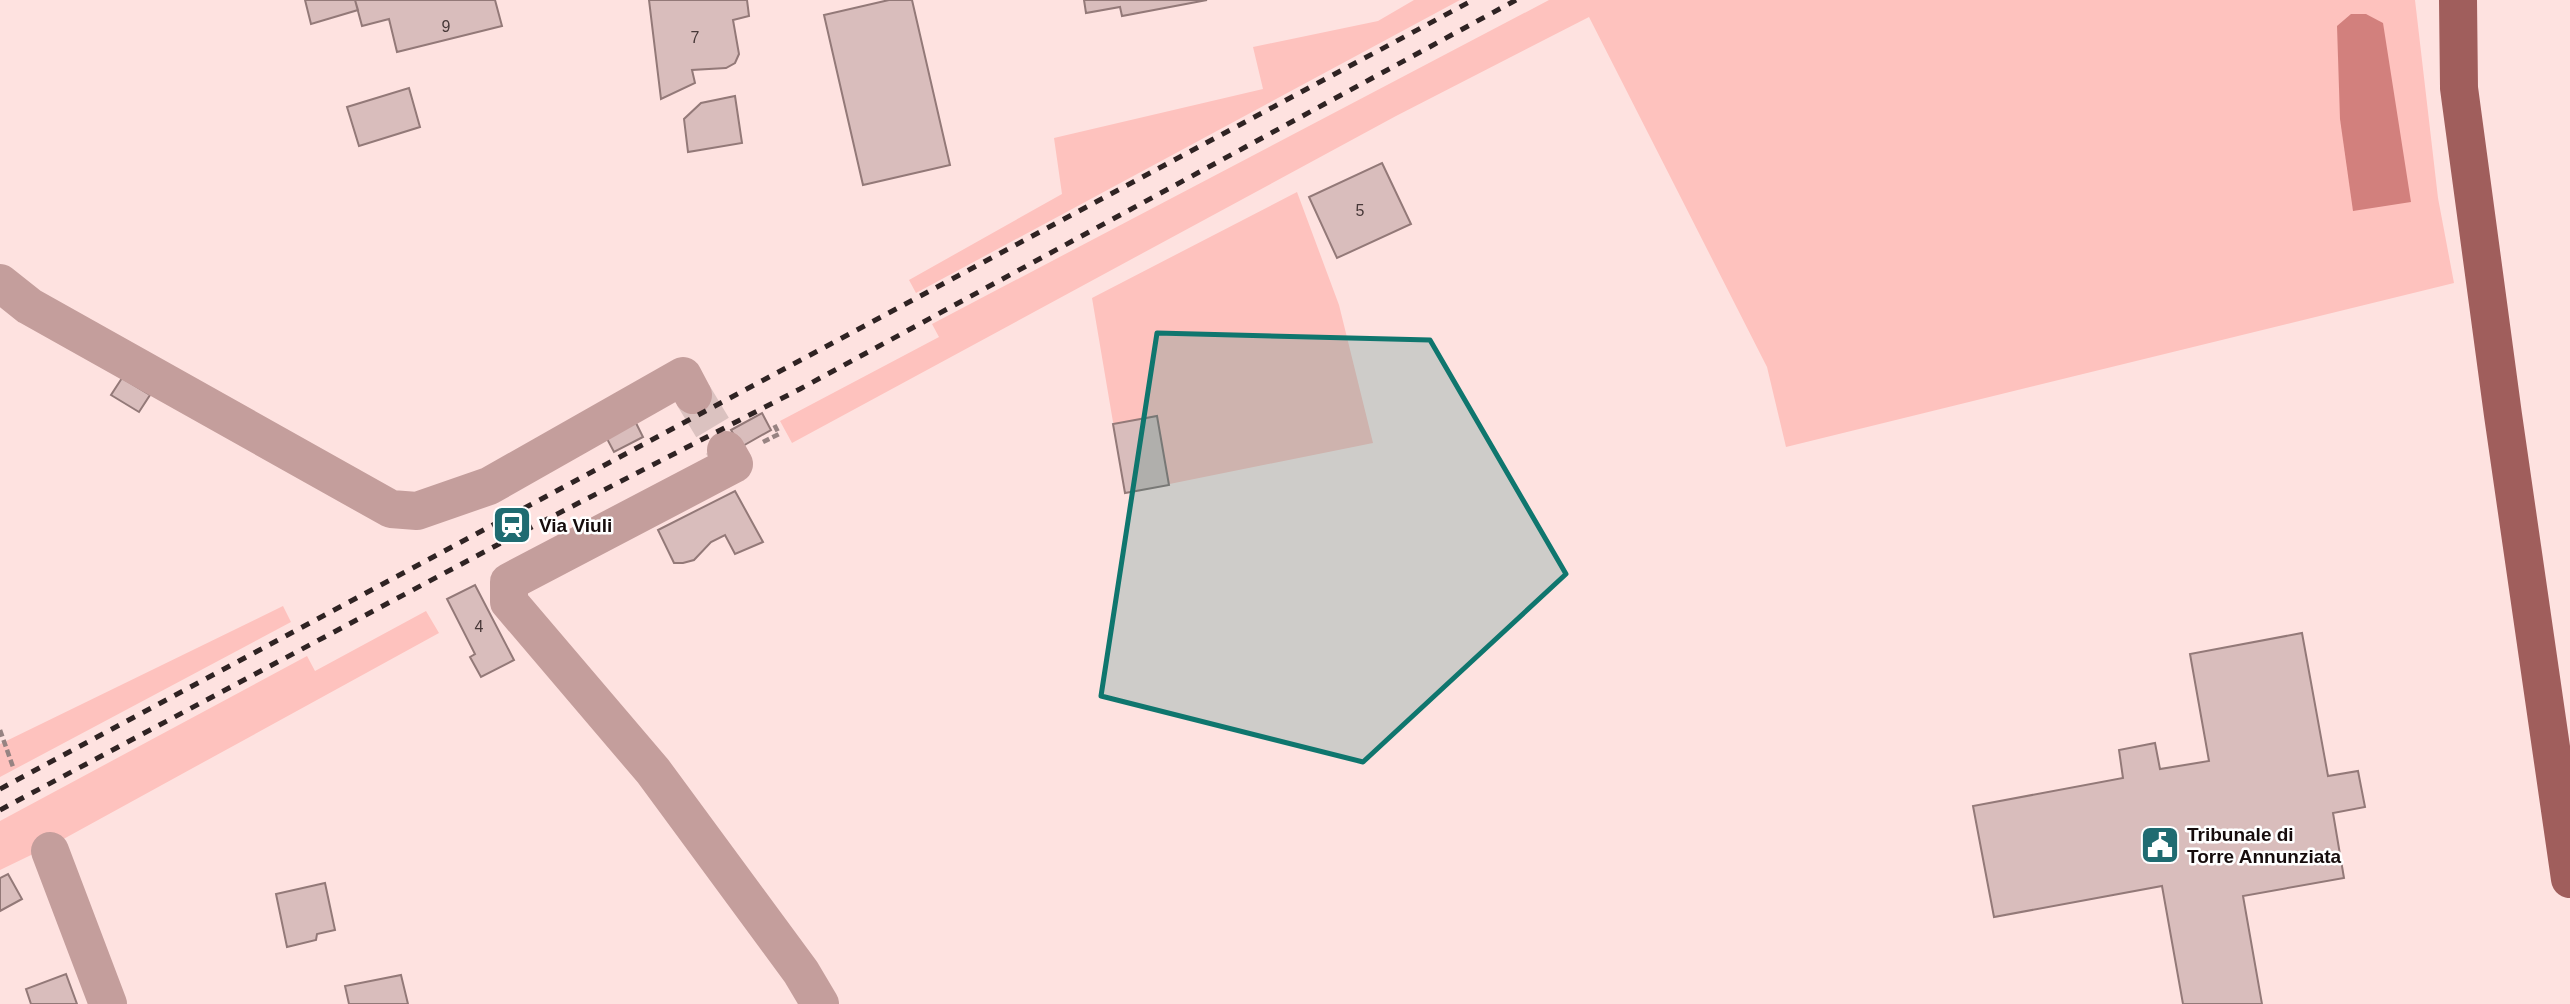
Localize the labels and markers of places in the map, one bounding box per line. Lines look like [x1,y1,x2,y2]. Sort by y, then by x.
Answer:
station icon: Via Viuli [491,504,533,546]
place label: Via Viuli [539,515,612,536]
public building icon: Tribunale di Torre Annunziata [2139,824,2181,866]
place label: Tribunale di Torre Annunziata [2187,824,2342,867]

